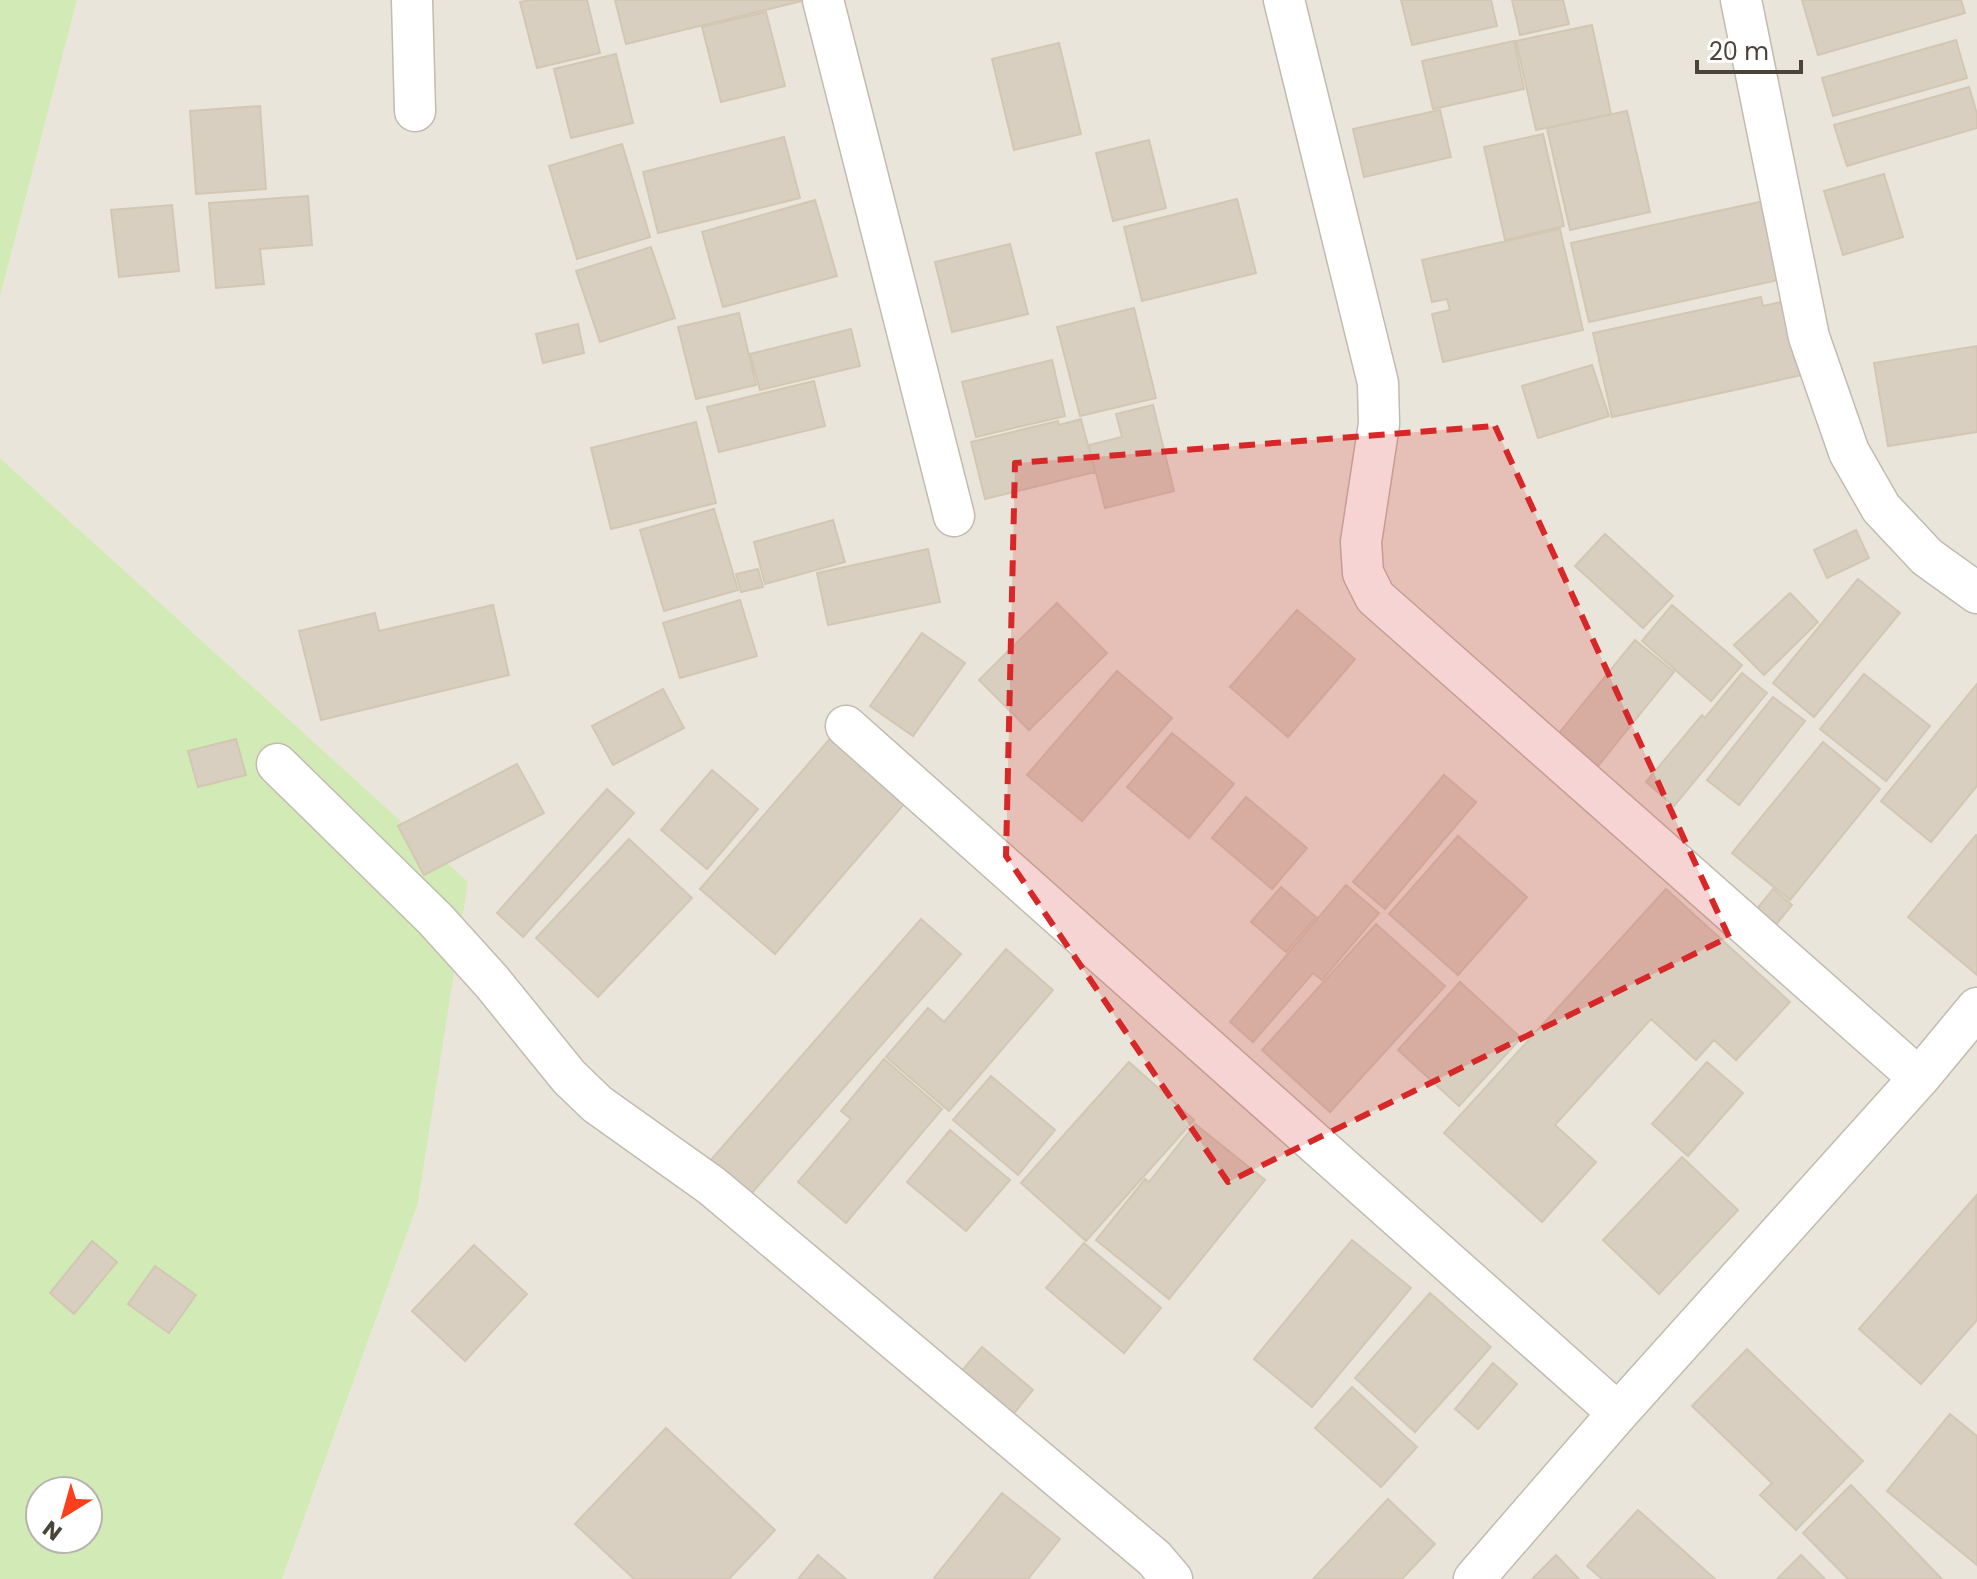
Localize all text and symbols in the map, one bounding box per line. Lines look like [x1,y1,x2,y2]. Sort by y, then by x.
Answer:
scale bar [1697,24,1801,74]
text: 20 m [1709,35,1769,68]
north arrow [24,1475,104,1555]
text: N [36,1513,68,1548]

